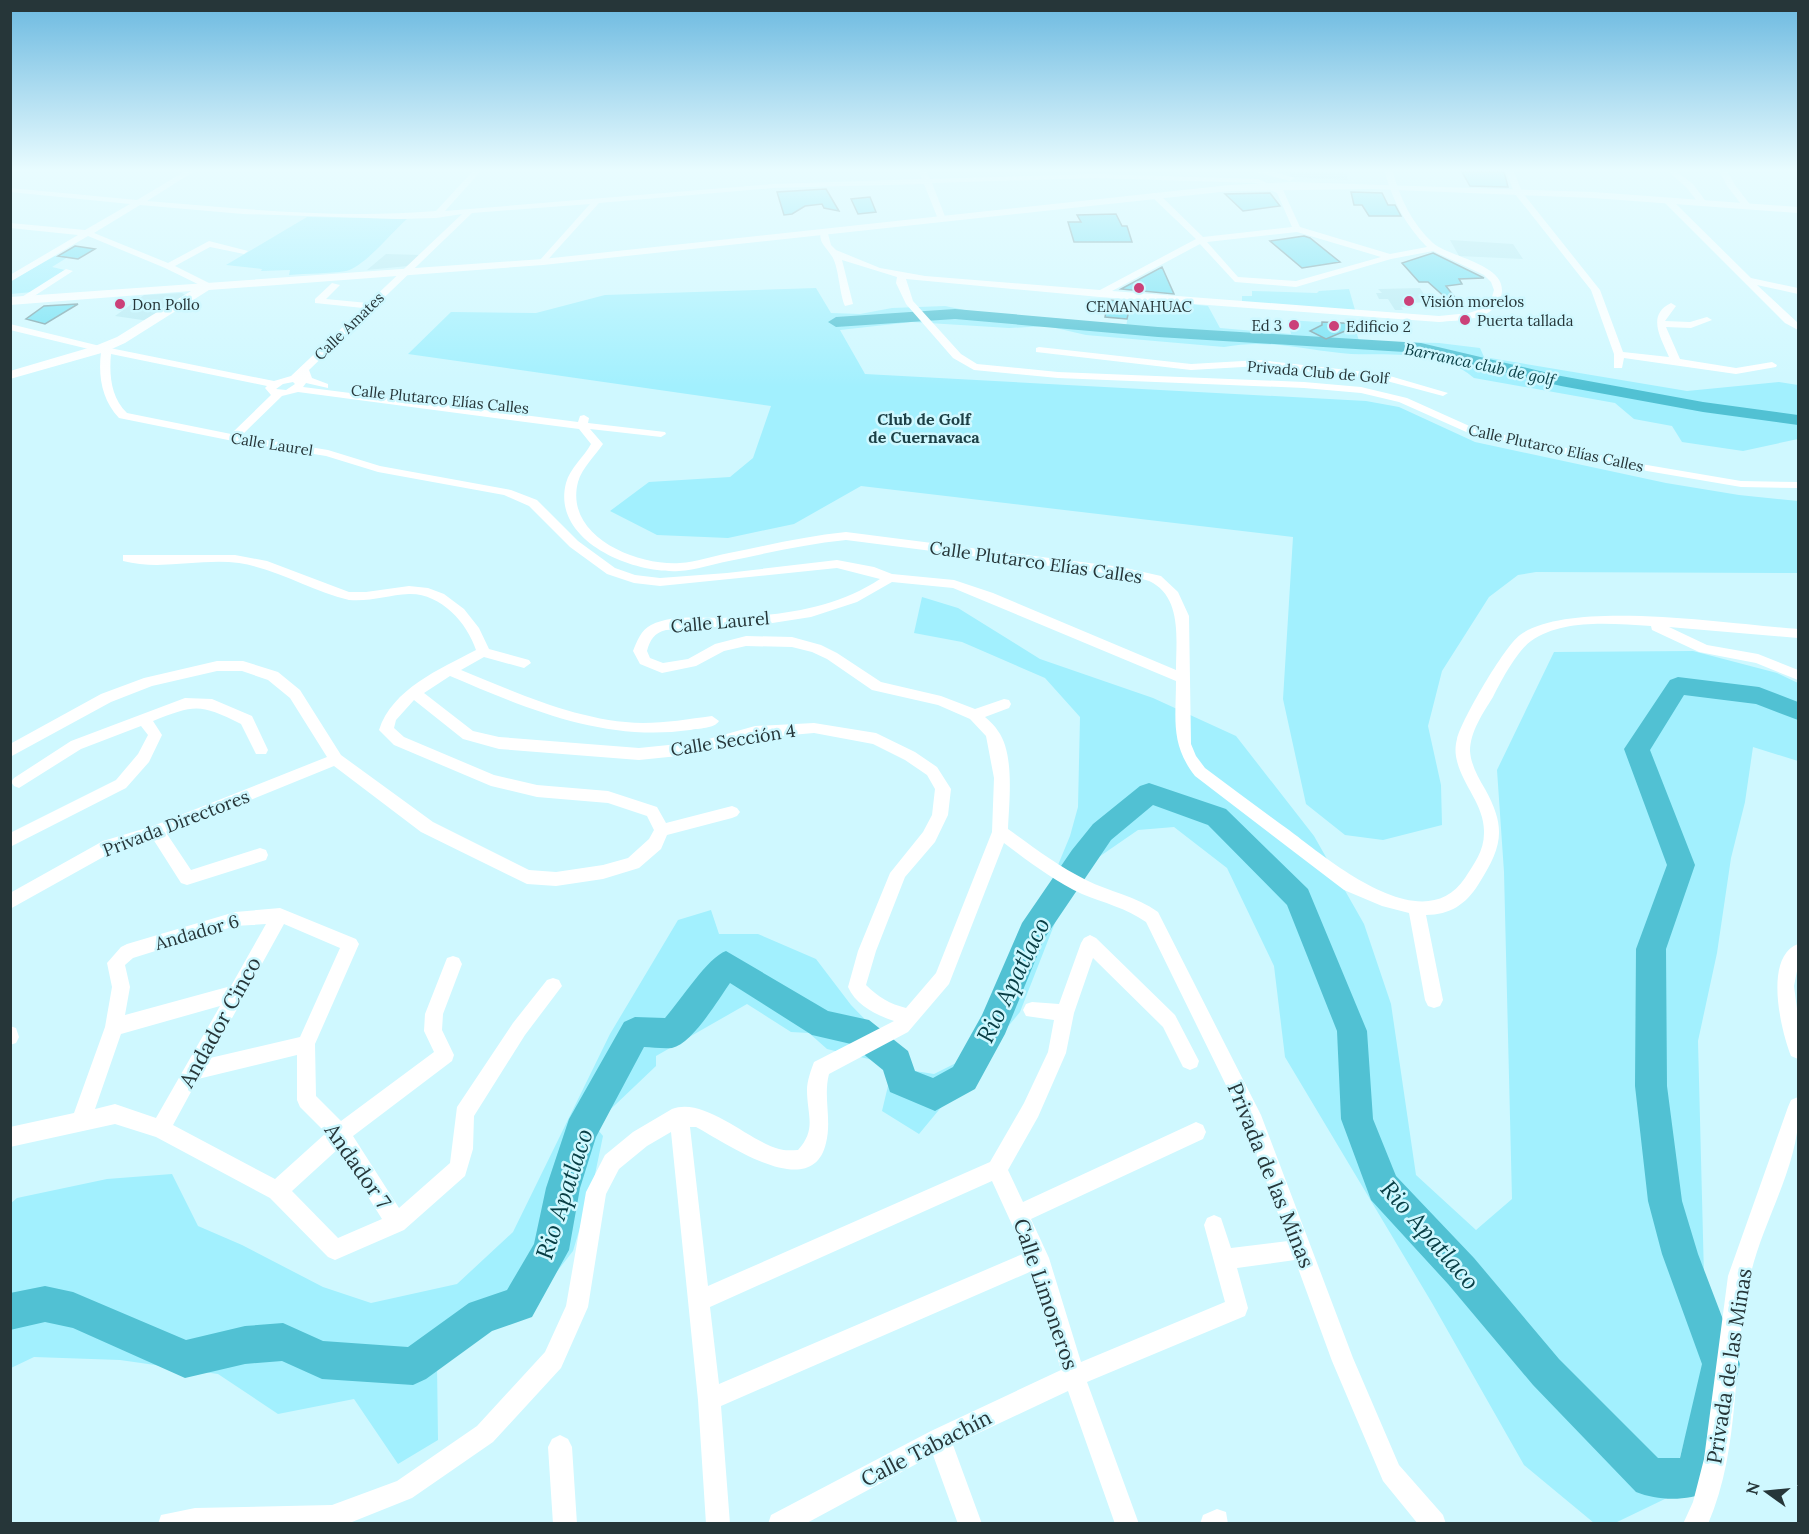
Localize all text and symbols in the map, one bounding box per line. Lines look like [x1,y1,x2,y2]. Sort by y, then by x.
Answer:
marker: CEMANAHUAC [1132,281,1146,295]
street label: Calle Amates [310,288,388,364]
place label: Visión morelos [1420,292,1524,311]
marker: Visión morelos [1402,294,1416,308]
place label: Don Pollo [132,295,200,314]
marker: Don Pollo [113,297,127,311]
place label: CEMANAHUAC [1086,297,1193,316]
place label: Puerta tallada [1477,311,1574,330]
marker: Puerta tallada [1458,313,1472,327]
place label: Ed 3 [1251,316,1282,335]
place label: Edificio 2 [1346,317,1411,336]
marker: Ed 3 [1287,318,1301,332]
marker: Edificio 2 [1327,319,1341,333]
water label: Barranca club de golf [1403,338,1559,390]
street label: Privada Club de Golf [1246,356,1391,388]
street label: Calle Plutarco Elías Calles [350,380,530,418]
district label: Club de Golf de Cuernavaca [868,409,980,447]
street label: Calle Plutarco Elías Calles [1467,420,1645,476]
street label: Calle Laurel [230,428,314,460]
street label: Calle Plutarco Elías Calles [928,536,1144,588]
street label: Calle Laurel [670,606,771,638]
street label: Calle Sección 4 [669,719,797,761]
street label: Privada Directores [99,784,253,862]
street label: Andador 6 [151,909,242,955]
water label: Rio Apatlaco [969,912,1057,1048]
street label: Andador Cinco [172,952,267,1093]
street label: Privada de las Minas [1221,1078,1321,1272]
street label: Andador 7 [318,1117,397,1214]
water label: Rio Apatlaco [528,1125,600,1263]
water label: Rio Apatlaco [1374,1174,1486,1296]
street label: Calle Limoneros [1008,1215,1084,1373]
street label: Privada de las Minas [1700,1266,1758,1466]
street label: Calle Tabachín [856,1403,996,1493]
north arrow [1737,1462,1797,1522]
text: N [1741,1480,1764,1497]

